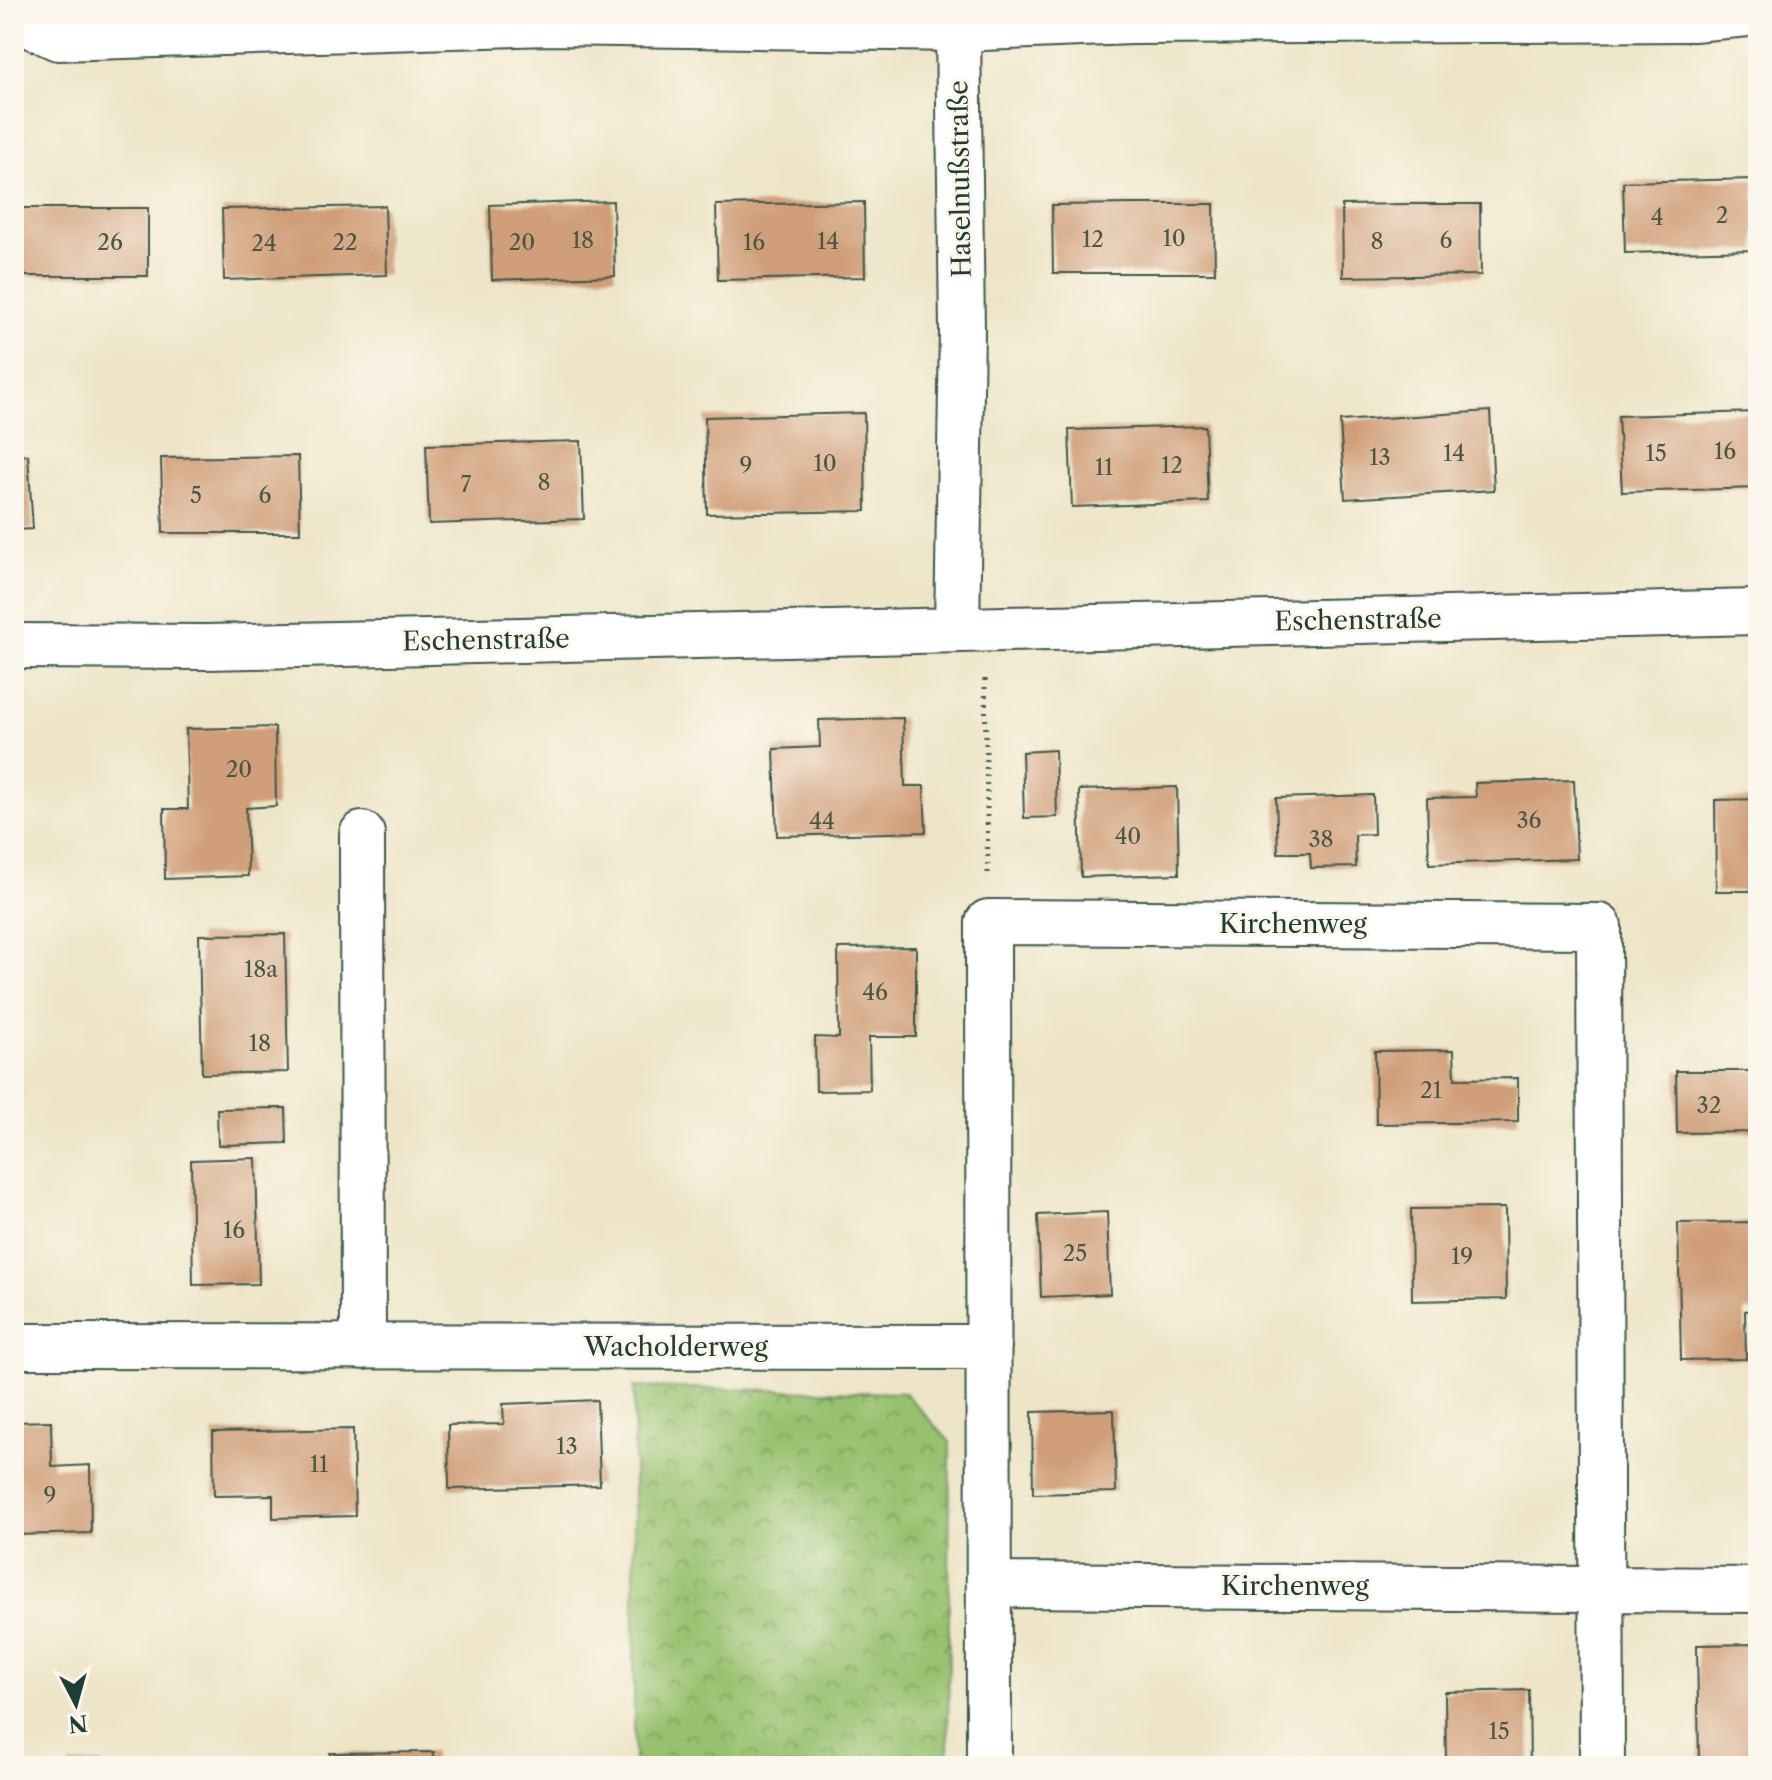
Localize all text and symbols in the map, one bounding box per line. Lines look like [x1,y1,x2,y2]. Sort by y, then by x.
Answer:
street label: Haselnußstraße [942,80,978,278]
house number: 2 [1716,202,1728,229]
house number: 4 [1651,204,1663,231]
house number: 10 [1162,225,1186,252]
house number: 12 [1082,226,1104,253]
house number: 18 [572,227,594,254]
house number: 6 [1440,227,1453,254]
house number: 14 [817,228,839,255]
house number: 8 [1370,228,1384,255]
house number: 26 [97,229,123,256]
house number: 22 [332,229,358,256]
house number: 20 [509,229,535,256]
house number: 16 [743,229,765,256]
house number: 24 [251,230,277,257]
house number: 16 [1714,438,1736,465]
house number: 14 [1443,440,1465,467]
house number: 15 [1645,440,1667,467]
house number: 13 [1369,444,1391,471]
house number: 10 [813,450,837,477]
house number: 9 [740,452,752,479]
house number: 12 [1161,452,1183,479]
house number: 11 [1095,454,1113,481]
house number: 8 [537,469,551,496]
house number: 7 [461,471,472,498]
house number: 5 [190,482,202,509]
house number: 6 [259,482,272,509]
street label: Eschenstraße [1274,603,1442,637]
street label: Eschenstraße [402,623,570,657]
house number: 20 [226,756,252,783]
house number: 36 [1517,807,1542,834]
house number: 44 [809,808,835,835]
house number: 40 [1115,823,1141,850]
house number: 38 [1308,826,1334,853]
street label: Kirchenweg [1219,908,1367,940]
house number: 18a [244,956,278,983]
house number: 46 [862,979,888,1006]
house number: 18 [249,1030,271,1057]
house number: 21 [1420,1077,1442,1104]
house number: 32 [1697,1092,1721,1119]
house number: 16 [223,1217,245,1244]
house number: 25 [1063,1240,1087,1267]
house number: 19 [1451,1243,1473,1270]
street label: Wacholderweg [583,1331,768,1363]
house number: 13 [556,1433,578,1460]
house number: 11 [310,1451,328,1478]
house number: 9 [44,1482,56,1509]
street label: Kirchenweg [1221,1570,1369,1602]
north arrow [36,1664,116,1744]
text: N [67,1709,89,1738]
house number: 15 [1488,1718,1510,1745]

